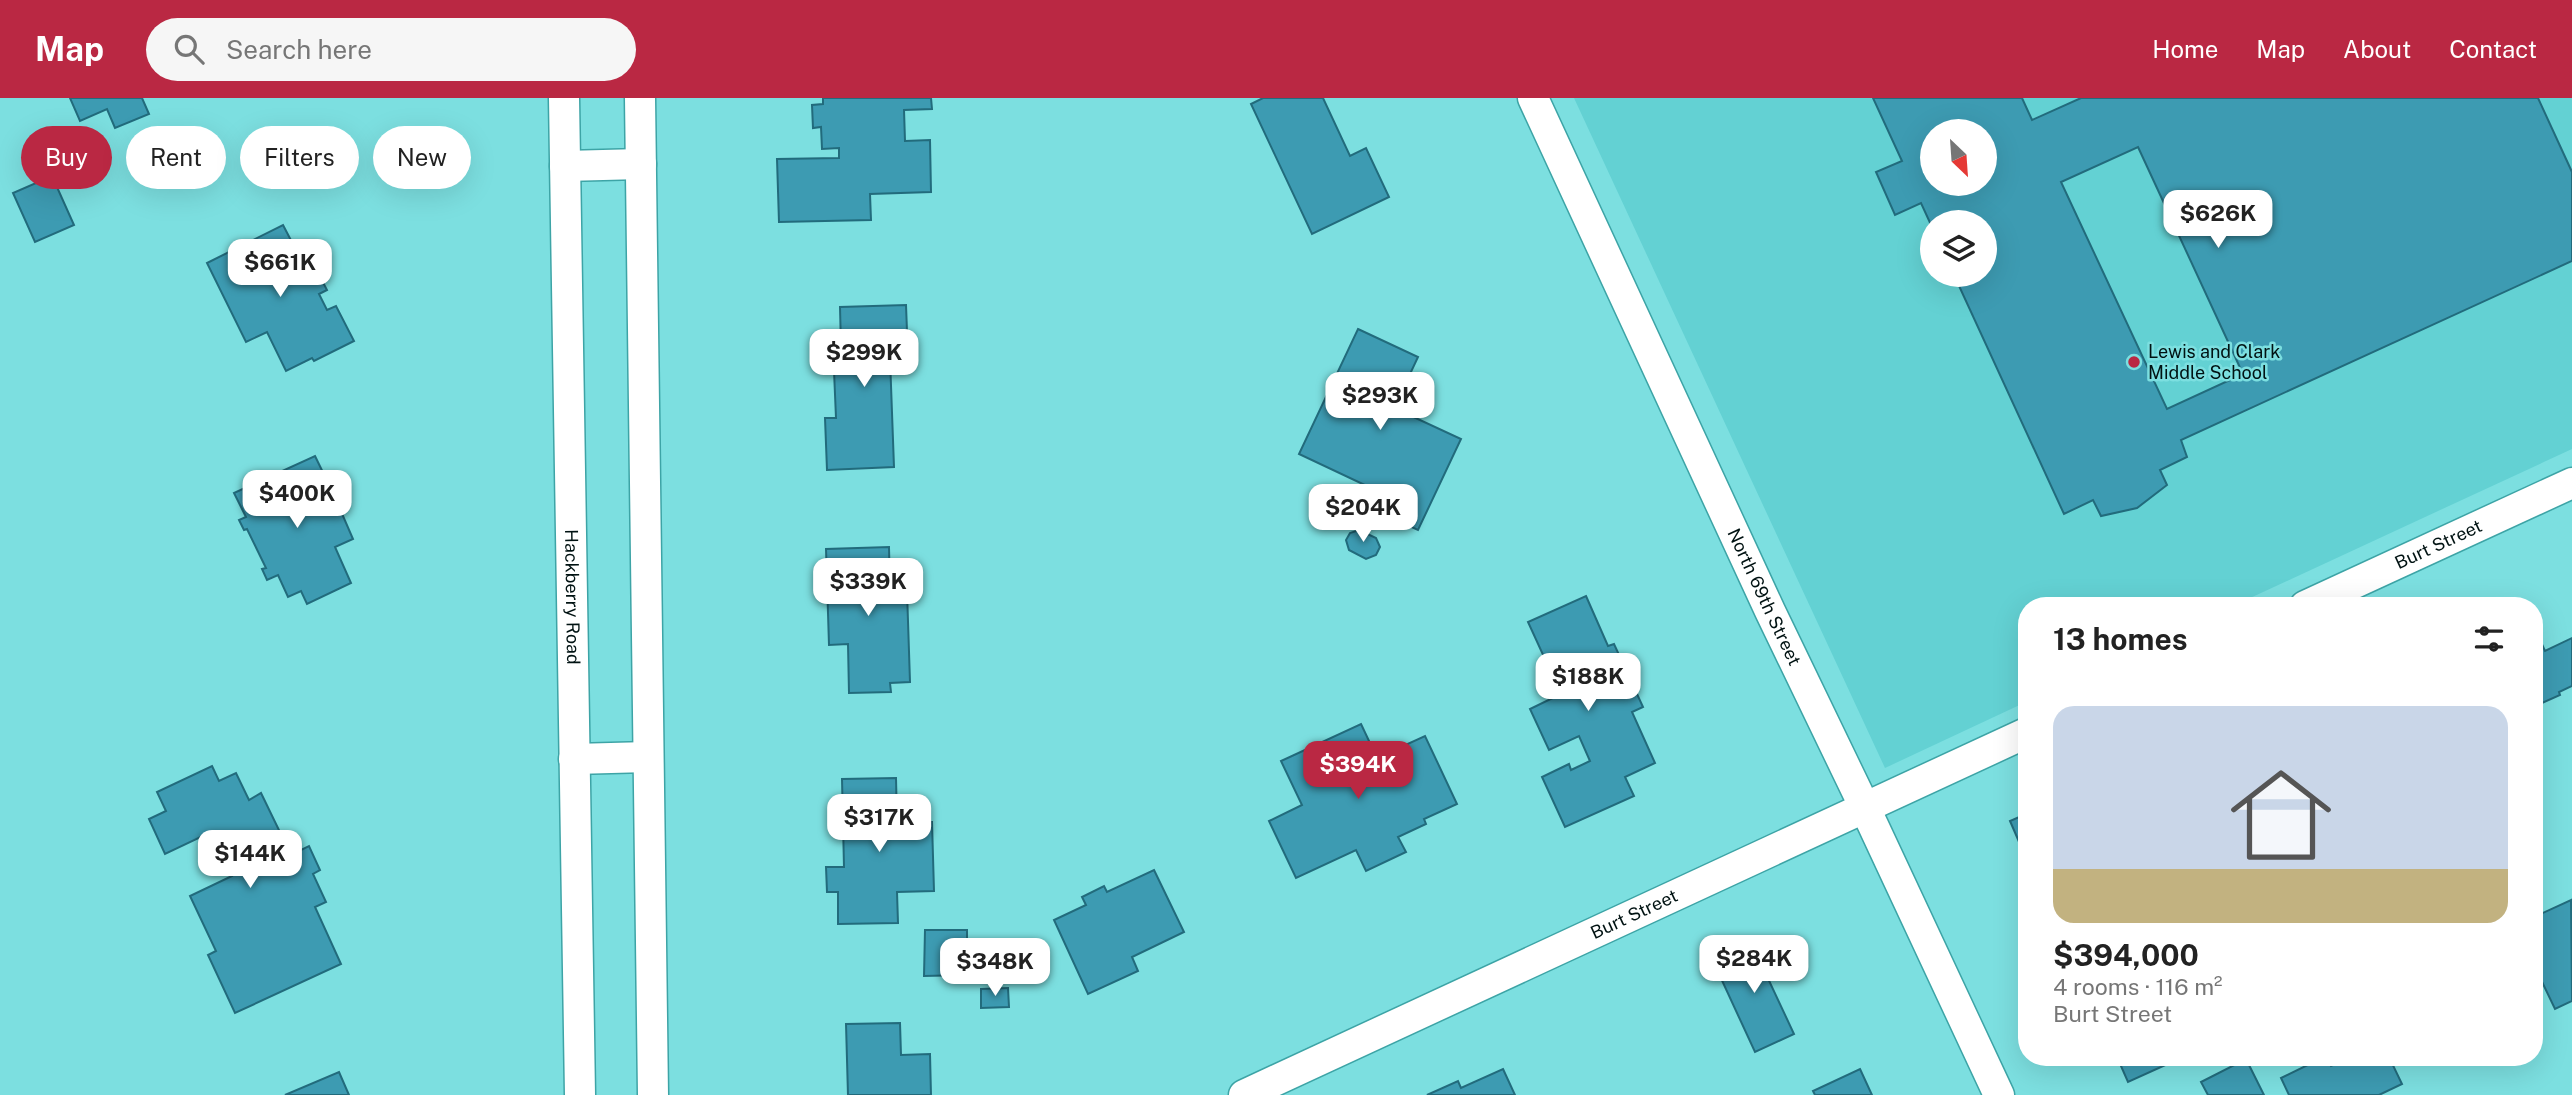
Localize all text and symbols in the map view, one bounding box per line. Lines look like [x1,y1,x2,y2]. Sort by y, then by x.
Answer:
search box [146,18,636,81]
text: Map [35,30,104,68]
icon: search [170,30,208,68]
text: Search here [226,34,372,65]
text: Home [2152,35,2218,63]
text: Map [2256,35,2305,63]
text: About [2343,35,2411,63]
text: Contact [2449,35,2537,63]
north arrow [1920,119,1997,196]
map controls [1920,119,1997,287]
chip: Buy [21,126,112,189]
chip: Rent [126,126,226,189]
chip: Filters [240,126,359,189]
chip: New [373,126,471,189]
pin: $626K [2169,190,2267,250]
text: $626K [2179,199,2257,226]
button: layers [1920,210,1997,287]
pin: $661K [231,240,329,299]
text: $661K [244,248,316,275]
pin: $299K [815,330,913,389]
text: $299K [826,338,903,365]
place label: Lewis and Clark Middle School [2148,341,2280,383]
marker: Lewis and Clark Middle School [2126,354,2142,370]
pin: $293K [1331,372,1429,432]
text: $293K [1341,381,1419,408]
pin: $400K [248,470,346,530]
text: $400K [259,479,335,506]
pin: $204K [1314,484,1412,544]
text: $204K [1325,493,1401,520]
street label: Burt Street [2391,515,2485,573]
street label: North 69th Street [1723,525,1806,669]
street label: Hackberry Road [561,529,584,665]
pin: $339K [819,559,917,618]
text: $339K [829,567,907,594]
icon: filters [2470,620,2508,658]
text: 13 homes [2053,621,2188,657]
pin: $188K [1539,654,1637,713]
text: $188K [1552,662,1624,689]
pin: $394K [1309,742,1407,801]
text: $394K [1319,750,1397,777]
icon: home [2218,752,2344,878]
pin: $317K [830,794,928,854]
text: $317K [843,803,915,830]
pin: $144K [201,830,299,890]
text: $144K [214,839,286,866]
street label: Burt Street [1587,885,1681,943]
pin: $284K [1705,936,1803,995]
text: $394,000 [2053,937,2199,973]
pin: $348K [946,939,1044,998]
text: $284K [1715,944,1793,971]
text: $348K [956,947,1034,974]
text: 4 rooms · 116 m² [2053,973,2222,1000]
text: Burt Street [2053,1000,2172,1027]

